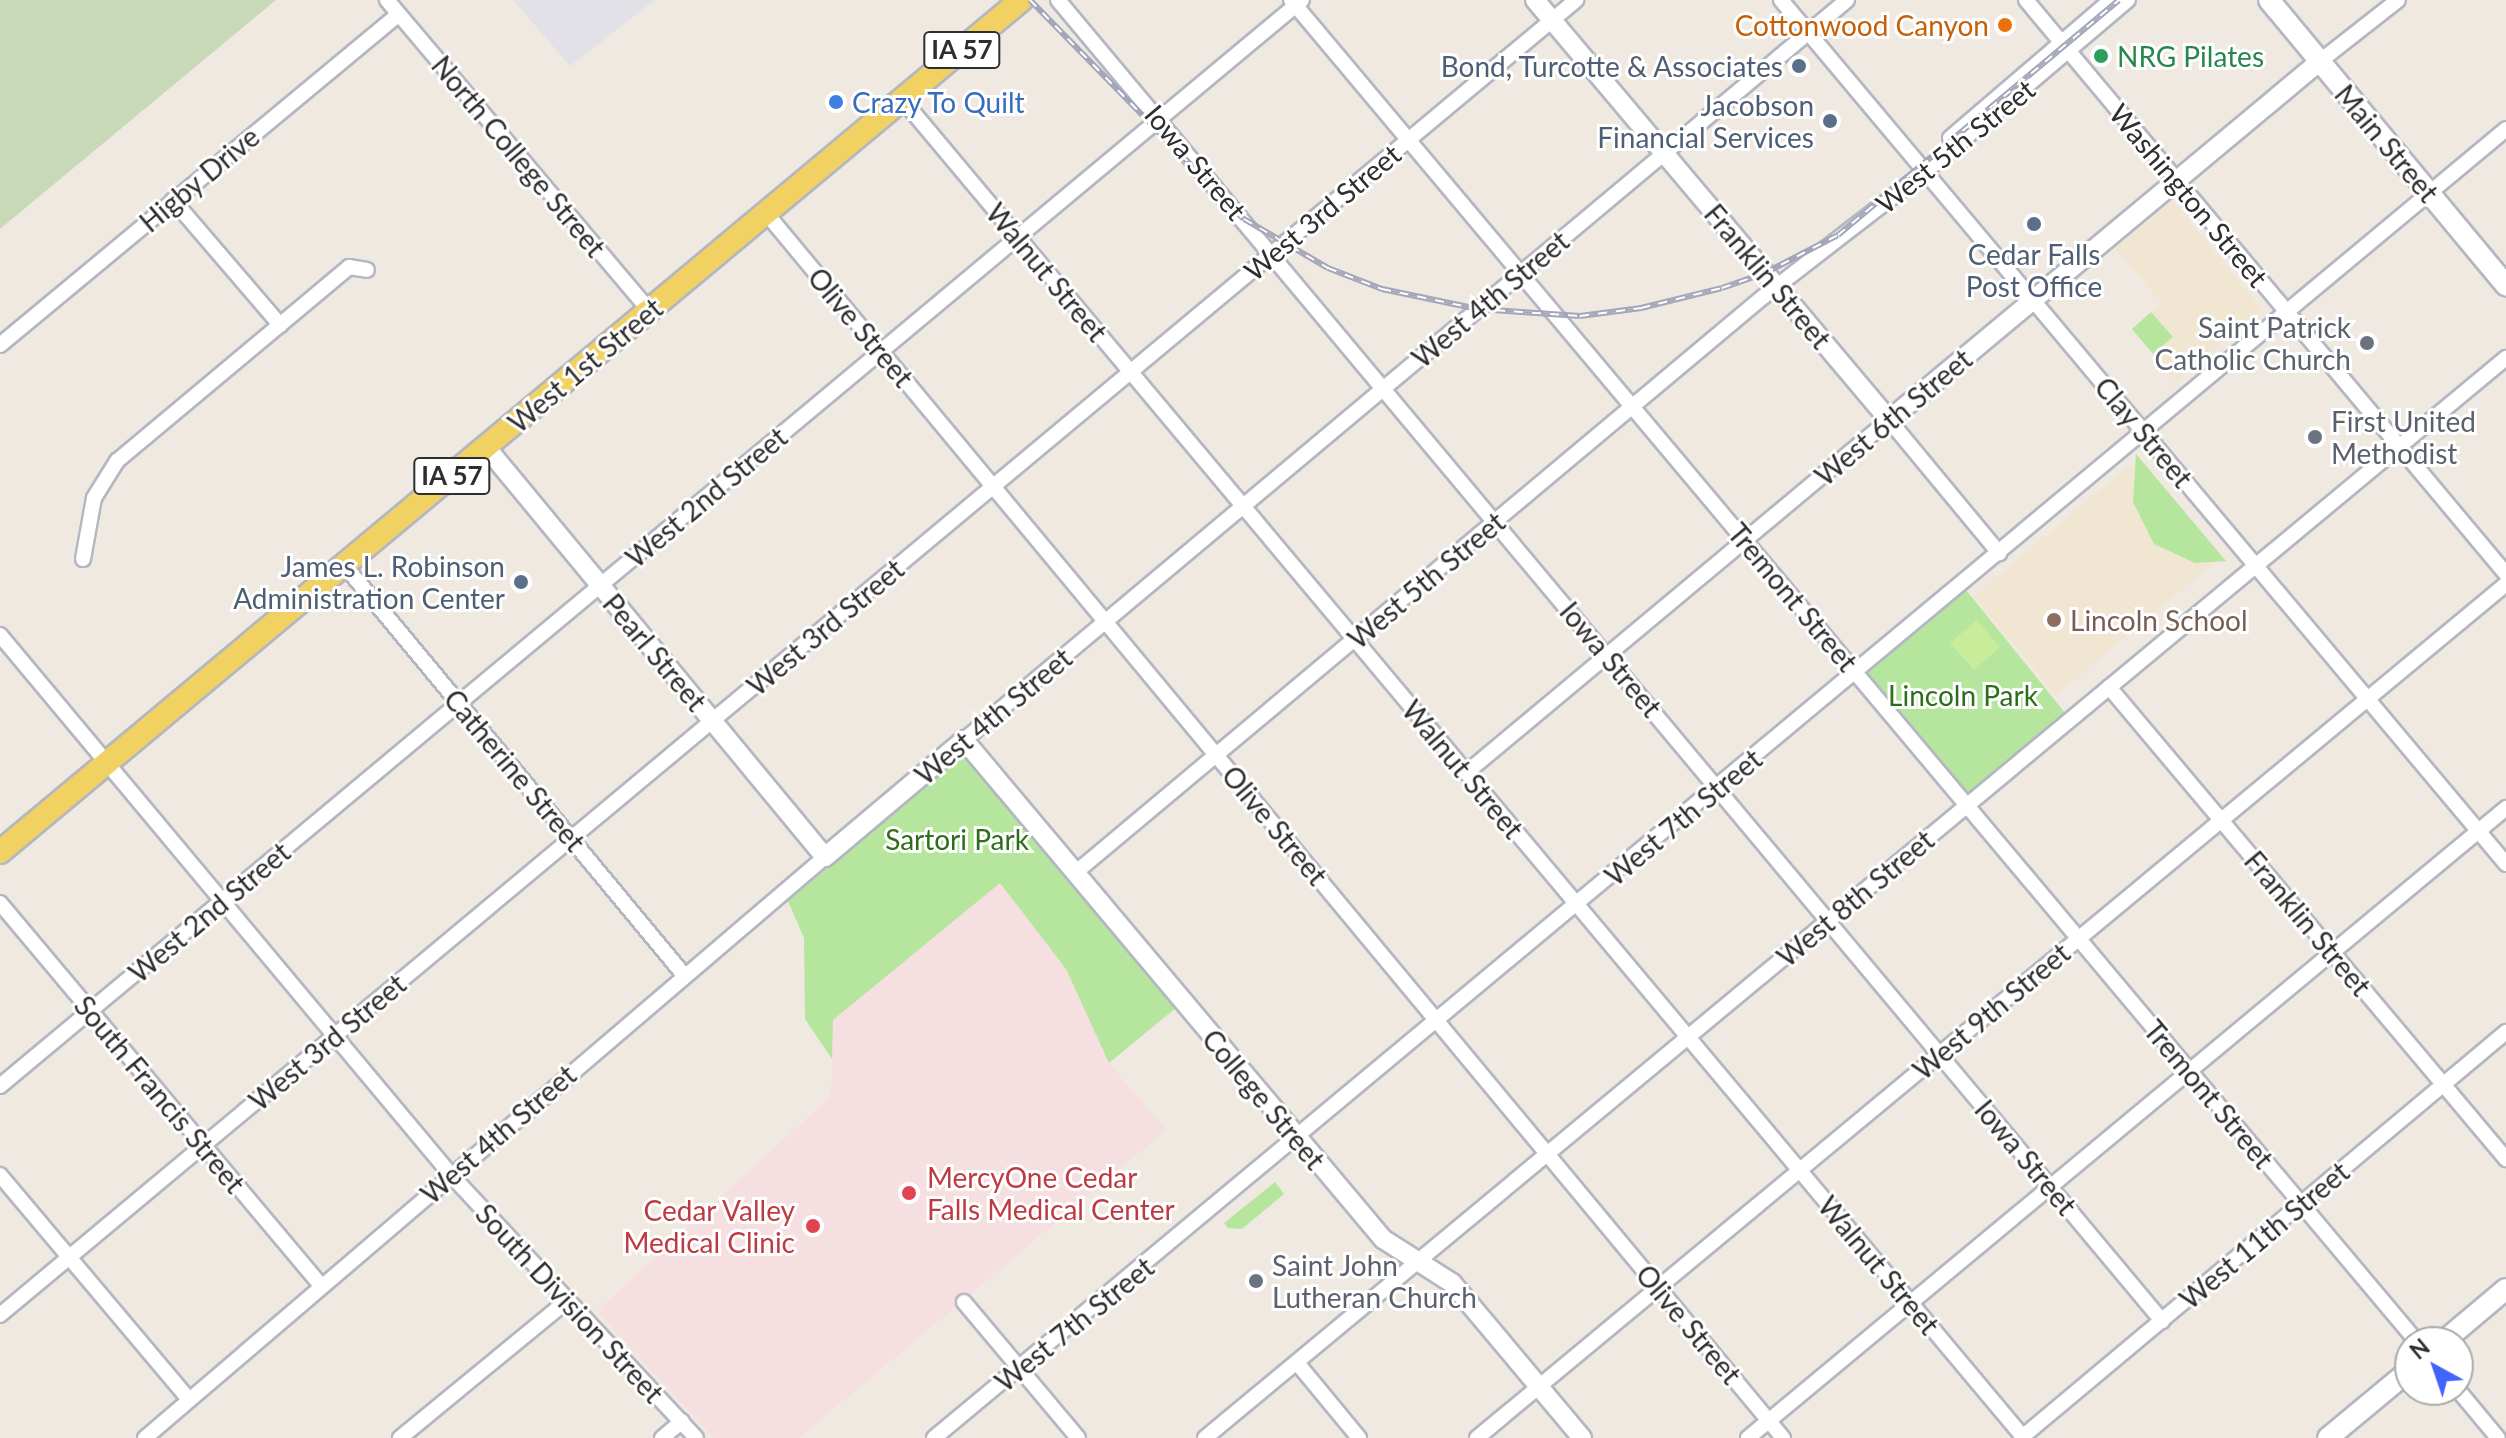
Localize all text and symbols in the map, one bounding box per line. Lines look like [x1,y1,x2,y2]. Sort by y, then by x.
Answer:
place label: Cottonwood Canyon [1735,8,1989,42]
marker: Cottonwood Canyon [1996,16,2014,34]
road number: IA 57 [922,28,1002,72]
place label: NRG Pilates [2117,39,2264,73]
marker: NRG Pilates [2092,47,2110,65]
street label: North College Street [425,49,613,263]
place label: Bond, Turcotte & Associates [1439,49,1783,83]
marker: Bond, Turcotte & Associates [1790,57,1808,75]
street label: West 5th Street [1869,72,2041,220]
street label: Main Street [2328,78,2446,208]
place label: Crazy To Quilt [852,85,1026,119]
place label: Jacobson Financial Services [1597,88,1814,154]
marker: Crazy To Quilt [827,93,845,111]
street label: Washington Street [2103,97,2275,293]
street label: Iowa Street [1138,98,1254,226]
marker: Jacobson Financial Services [1821,112,1839,130]
street label: Higby Drive [132,119,266,239]
street label: West 3rd Street [1237,137,1407,287]
street label: Walnut Street [979,196,1115,348]
street label: Franklin Street [1698,197,1838,355]
marker: Cedar Falls Post Office [2025,215,2043,233]
street label: West 4th Street [1405,224,1575,374]
place label: Cedar Falls Post Office [1966,237,2102,303]
street label: Olive Street [801,261,921,393]
street label: West 1st Street [501,291,669,439]
place label: Saint Patrick Catholic Church [2155,310,2351,376]
marker: Saint Patrick Catholic Church [2358,334,2376,352]
street label: West 6th Street [1808,342,1978,492]
street label: Clay Street [2088,370,2200,494]
place label: First United Methodist [2331,404,2476,470]
street label: West 2nd Street [619,420,793,574]
marker: First United Methodist [2306,428,2324,446]
road number: IA 57 [412,454,492,498]
street label: West 5th Street [1341,505,1511,655]
street label: Tremont Street [1721,516,1865,678]
place label: James L. Robinson Administration Center [233,549,505,615]
street label: West 3rd Street [740,552,910,702]
marker: James L. Robinson Administration Center [512,573,530,591]
street label: Pearl Street [596,587,714,717]
street label: Iowa Street [1553,595,1669,723]
place label: Lincoln School [2070,603,2248,637]
marker: Lincoln School [2045,611,2063,629]
street label: West 4th Street [908,641,1078,791]
park label: Lincoln Park [1888,678,2038,712]
street label: Catherine Street [437,682,593,858]
street label: Walnut Street [1395,693,1531,845]
street label: West 7th Street [1598,742,1768,892]
street label: Olive Street [1215,759,1335,891]
park label: Sartori Park [885,822,1029,856]
street label: West 8th Street [1770,823,1940,973]
street label: West 2nd Street [122,835,296,989]
street label: Franklin Street [2238,844,2378,1002]
street label: West 9th Street [1906,936,2076,1086]
street label: West 3rd Street [242,967,412,1117]
street label: South Francis Street [68,989,252,1199]
street label: Tremont Street [2137,1013,2281,1175]
street label: College Street [1196,1022,1332,1176]
street label: West 4th Street [414,1058,582,1210]
street label: Iowa Street [1968,1093,2084,1221]
street label: West 11th Street [2173,1154,2355,1316]
place label: MercyOne Cedar Falls Medical Center [927,1160,1175,1226]
marker: MercyOne Cedar Falls Medical Center [898,1182,920,1204]
street label: Walnut Street [1811,1189,1947,1341]
place label: Cedar Valley Medical Clinic [623,1193,795,1259]
street label: South Division Street [469,1197,671,1409]
marker: Cedar Valley Medical Clinic [802,1215,824,1237]
place label: Saint John Lutheran Church [1272,1248,1477,1314]
street label: West 7th Street [988,1250,1160,1398]
street label: Olive Street [1629,1258,1749,1390]
marker: Saint John Lutheran Church [1247,1272,1265,1290]
north arrow [2394,1326,2474,1406]
text: N [2404,1333,2435,1365]

